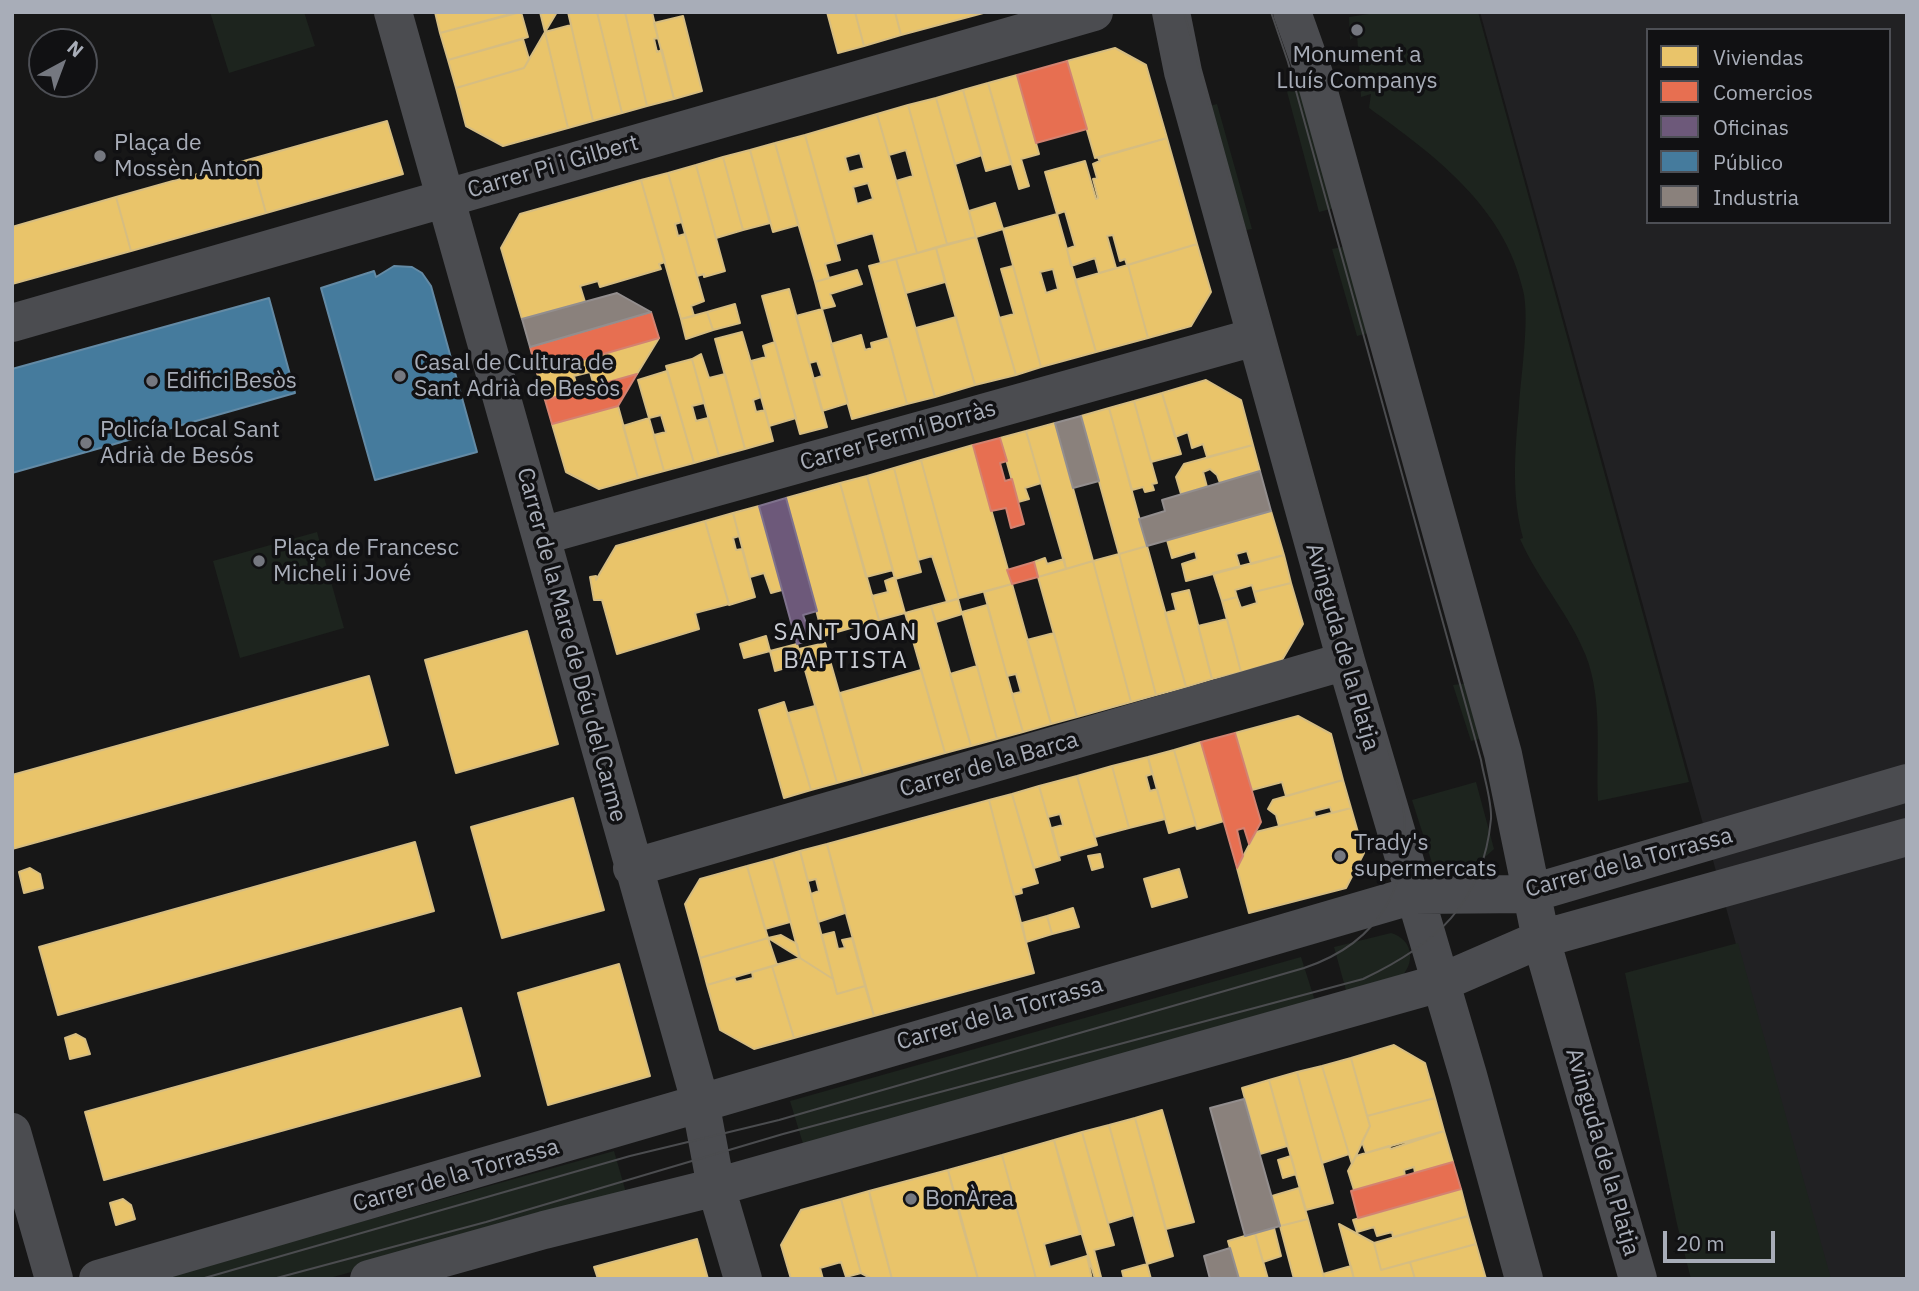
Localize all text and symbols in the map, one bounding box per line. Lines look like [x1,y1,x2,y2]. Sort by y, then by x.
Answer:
marker: Monument a Lluís Companys [1349,22,1365,38]
north arrow [28,28,98,98]
legend [1646,28,1891,224]
text: N [62,35,89,62]
place label: Monument a Lluís Companys [1276,41,1438,95]
text: Viviendas [1713,43,1804,71]
text: Comercios [1713,78,1813,106]
text: Oficinas [1713,113,1789,141]
place label: Plaça de Mossèn Anton [114,129,261,183]
street label: Carrer Pi i Gilbert [464,129,642,205]
marker: Plaça de Mossèn Anton [92,148,108,164]
text: Público [1713,148,1783,176]
text: Industria [1713,183,1799,211]
place label: Casal de Cultura de Sant Adrià de Besòs [414,349,621,403]
place label: Edifici Besòs [166,367,297,395]
marker: Casal de Cultura de Sant Adrià de Besòs [392,368,408,384]
marker: Edifici Besòs [144,373,160,389]
street label: Carrer Fermí Borràs [797,395,999,477]
place label: Policía Local Sant Adrià de Besós [100,416,280,470]
marker: Policía Local Sant Adrià de Besós [78,435,94,451]
street label: Carrer de la Mare de Déu del Carme [510,465,632,825]
place label: Plaça de Francesc Micheli i Jové [273,534,459,588]
street label: Avinguda de la Platja [1299,540,1385,754]
marker: Plaça de Francesc Micheli i Jové [251,553,267,569]
district label: SANT JOAN BAPTISTA [775,619,917,675]
street label: Carrer de la Barca [896,726,1082,804]
street label: Carrer de la Torrassa [1522,822,1736,904]
place label: Trady's supermercats [1354,829,1497,883]
marker: Trady's supermercats [1332,848,1348,864]
street label: Carrer de la Torrassa [894,971,1106,1057]
street label: Avinguda de la Platja [1559,1045,1645,1259]
street label: Carrer de la Torrassa [350,1133,562,1219]
place label: BonÀrea [925,1185,1014,1213]
marker: BonÀrea [903,1191,919,1207]
scale bar [1667,1218,1779,1262]
text: 20 m [1676,1229,1725,1257]

